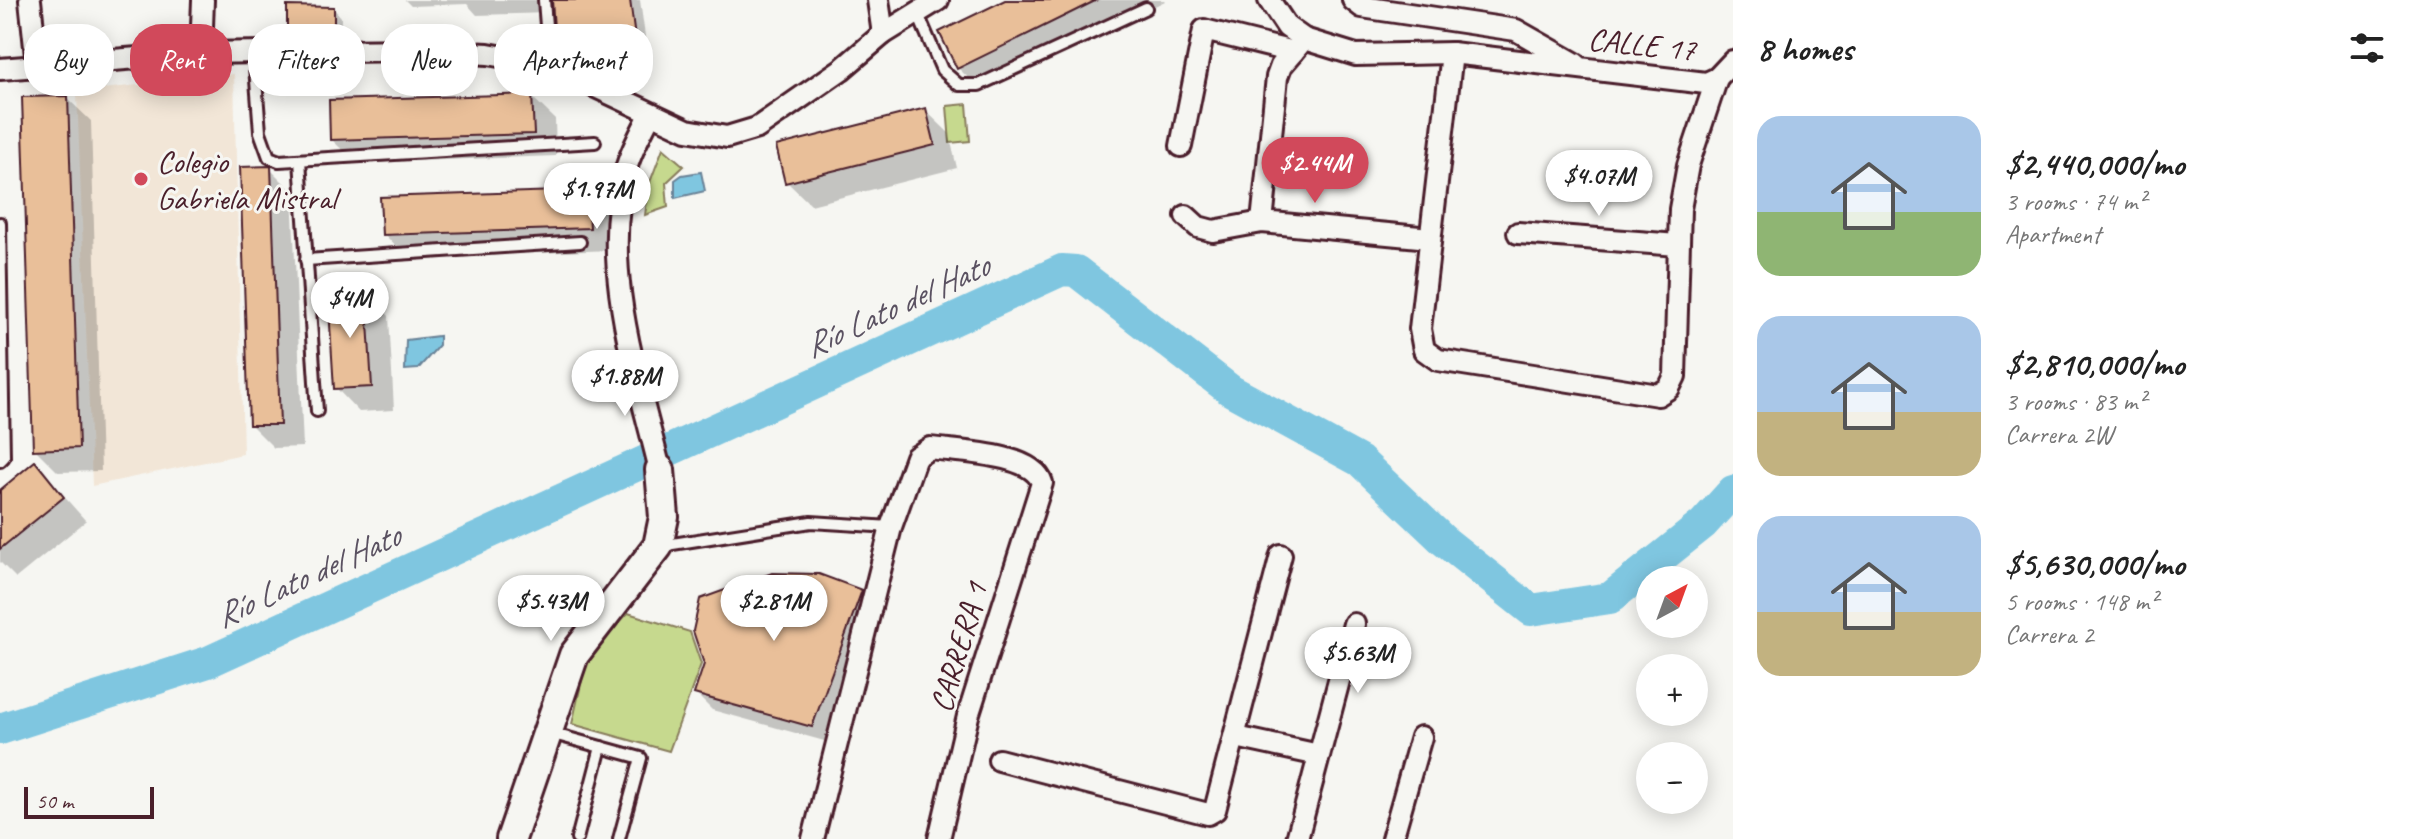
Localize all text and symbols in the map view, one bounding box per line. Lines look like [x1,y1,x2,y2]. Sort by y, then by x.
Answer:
street label: CALLE 17 [1586,18,1699,71]
chip: Buy [24,24,114,96]
chip: Rent [130,24,232,96]
chip: Filters [248,24,365,96]
chip: New [381,24,478,96]
chip: Apartment [494,24,653,96]
icon: filters [2345,26,2389,70]
text: 8 homes [1757,27,1853,70]
pin: $2.44M [1250,137,1380,205]
place label: Colegio Gabriela Mistral [157,141,342,219]
text: $2,440,000/mo [2005,142,2184,185]
text: $2.44M [1280,146,1350,179]
icon: home [1821,148,1917,244]
pin: $4.07M [1534,150,1664,218]
text: $4.07M [1564,159,1634,192]
pin: $1.97M [532,163,662,231]
marker: Colegio Gabriela Mistral [132,170,150,188]
text: $1.97M [562,172,632,205]
text: 3 rooms · 74 m² [2005,185,2146,218]
text: Apartment [2005,218,2101,251]
water label: Río Lato del Hato [797,242,999,367]
pin: $4M [311,272,389,340]
text: $4M [329,281,371,314]
text: $2,810,000/mo [2005,342,2184,385]
icon: home [1821,348,1917,444]
pin: $1.88M [560,350,690,418]
text: $1.88M [590,359,660,392]
text: 3 rooms · 83 m² [2005,385,2146,418]
text: Carrera 2W [2005,418,2113,451]
water label: Río Lato del Hato [208,512,410,637]
text: $5,630,000/mo [2005,542,2185,585]
icon: home [1821,548,1917,644]
north arrow [1636,566,1708,638]
map controls [1636,566,1708,814]
pin: $5.43M [486,575,616,643]
pin: $2.81M [709,575,839,643]
street label: CARRERA 1 [920,576,997,717]
text: $5.43M [516,584,586,617]
text: $2.81M [739,584,809,617]
text: 5 rooms · 148 m² [2005,585,2157,618]
text: Carrera 2 [2005,618,2094,651]
pin: $5.63M [1293,627,1423,695]
text: $5.63M [1322,636,1394,669]
button: + [1636,654,1708,726]
button: − [1636,742,1708,814]
scale bar [24,783,154,819]
text: 50 m [36,787,73,815]

